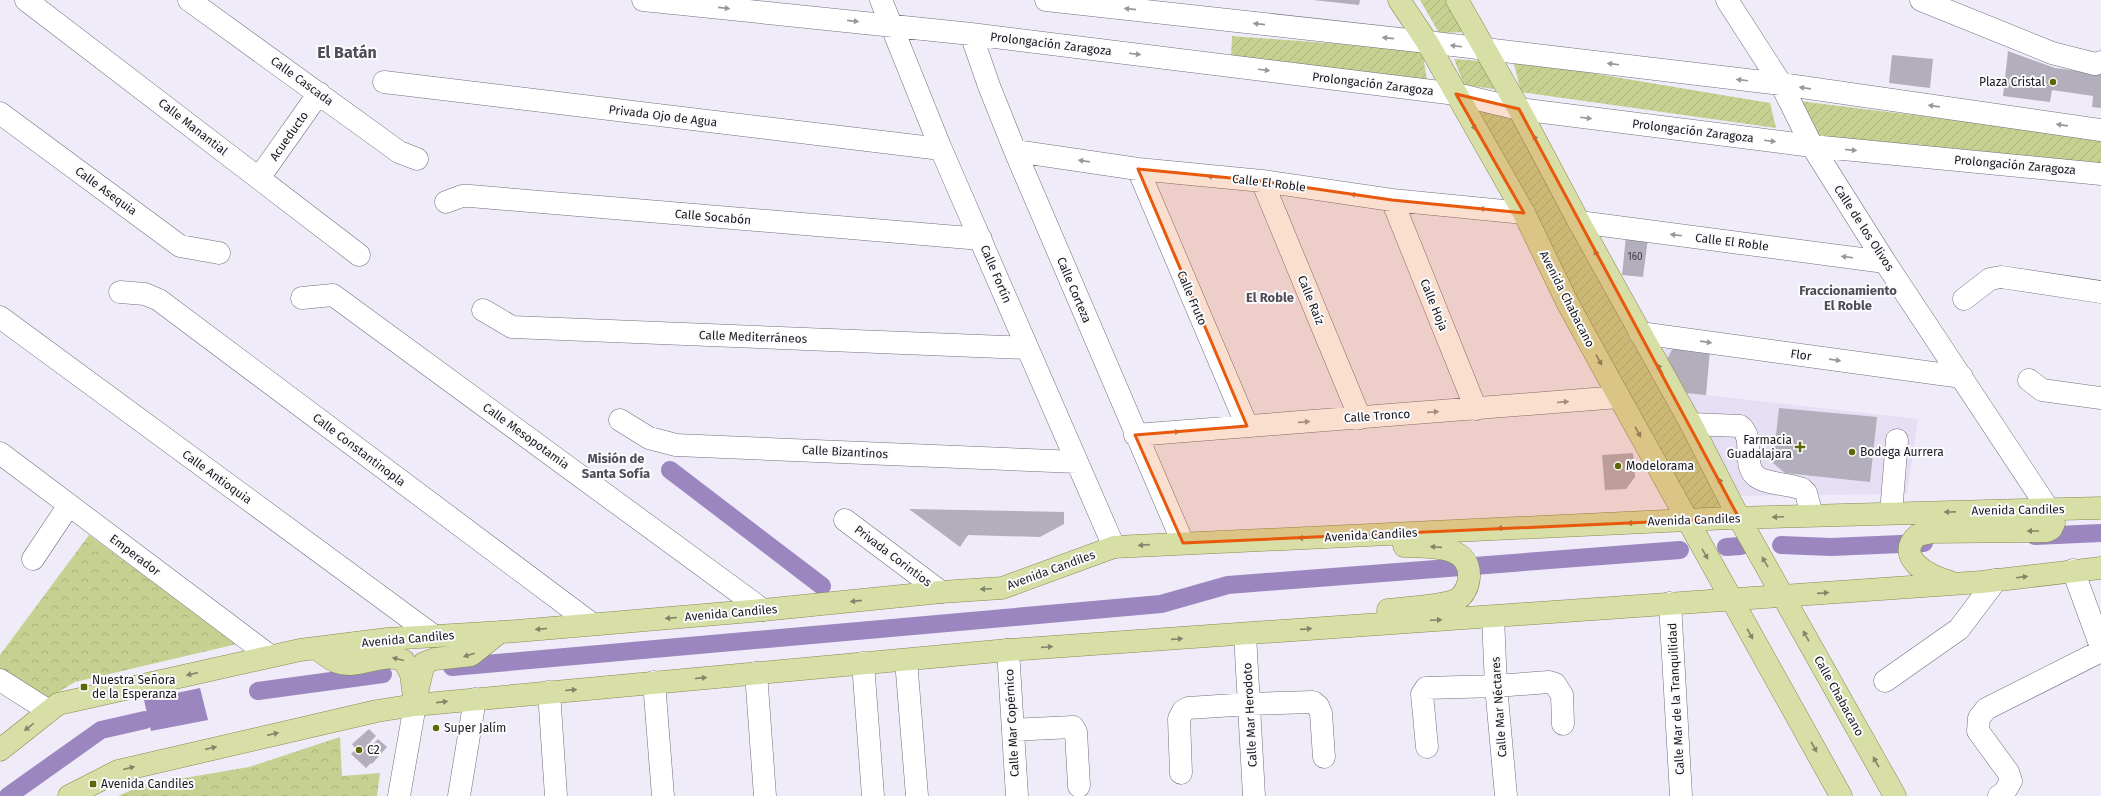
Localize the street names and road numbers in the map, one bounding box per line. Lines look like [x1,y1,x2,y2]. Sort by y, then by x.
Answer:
street label: Prolongación Zaragoza [990,30,1112,58]
street label: Calle Cascada [268,54,336,108]
street label: Prolongación Zaragoza [1312,70,1434,98]
street label: Calle Manantial [156,96,231,159]
street label: Privada Ojo de Agua [608,102,718,130]
street label: Acueducto [267,109,311,163]
street label: Prolongación Zaragoza [1632,117,1754,145]
street label: Prolongación Zaragoza [1954,153,2076,177]
street label: Calle Asequia [72,164,140,218]
street label: Calle El Roble [1231,172,1307,194]
street label: Calle de los Olivos [1831,182,1897,274]
street label: Calle Socabón [674,207,752,227]
street label: Calle El Roble [1694,231,1770,253]
street label: Calle Fortín [978,243,1014,305]
street label: Avenida Chabacano [1537,248,1597,350]
street label: Calle Corteza [1054,255,1094,325]
street label: Calle Fruto [1174,269,1210,327]
street label: Calle Raíz [1295,273,1327,327]
street label: Calle Hoja [1417,277,1451,333]
street label: Calle Mediterráneos [699,328,808,346]
street label: Flor [1790,347,1813,363]
street label: Calle Mesopotamia [480,400,572,472]
street label: Calle Tronco [1343,407,1411,425]
street label: Calle Constantinopla [310,411,408,489]
street label: Calle Bizantinos [802,443,889,461]
street label: Calle Antioquia [180,447,254,507]
street label: Avenida Candiles [1971,502,2065,518]
street label: Avenida Candiles [1647,511,1741,529]
street label: Privada Corintios [852,523,935,590]
street label: Avenida Candiles [1324,526,1418,544]
street label: Emperador [107,531,163,579]
street label: Avenida Candiles [1005,547,1097,592]
street label: Avenida Candiles [684,602,778,624]
street label: Calle Mar de la Tranquilidad [1665,623,1687,775]
street label: Avenida Candiles [361,628,455,650]
street label: Calle Chabacano [1811,653,1867,739]
street label: Calle Mar Néctares [1488,656,1510,758]
street label: Calle Mar Herodoto [1240,662,1260,768]
street label: Calle Mar Copérnico [1002,669,1022,777]

